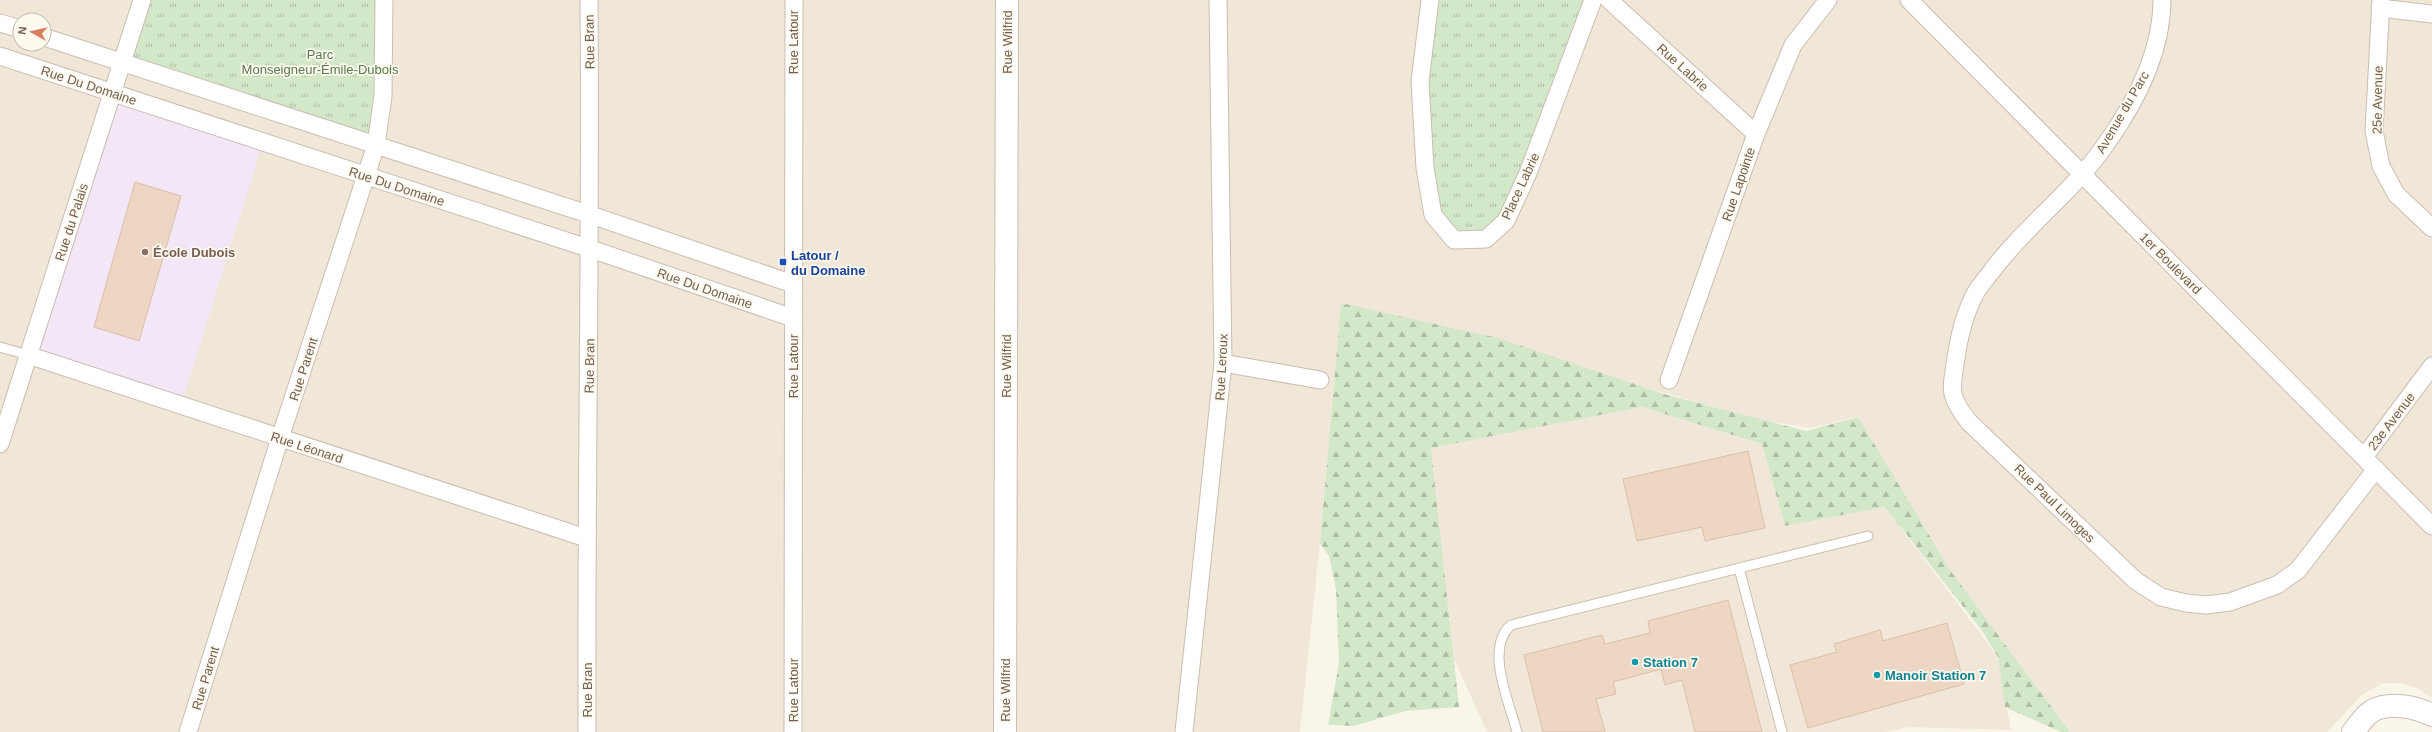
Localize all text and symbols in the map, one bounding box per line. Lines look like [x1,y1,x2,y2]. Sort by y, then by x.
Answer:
street label: Rue Latour [786,9,801,74]
street label: Rue Wilfrid [1000,10,1015,74]
north arrow [12,12,52,52]
street label: Rue Bran [582,14,597,70]
text: N [16,26,29,35]
street label: Rue Labrie [1654,41,1711,94]
park label: Parc Monseigneur-Émile-Dubois [242,47,399,77]
street label: Rue Du Domaine [39,63,139,108]
street label: 25e Avenue [2369,66,2386,134]
street label: Avenue du Parc [2093,68,2152,156]
street label: Rue Lapointe [1719,145,1758,223]
street label: Place Labrie [1498,150,1543,222]
street label: Rue Du Domaine [347,164,447,209]
street label: Rue du Palais [52,181,91,263]
street label: 1er Boulevard [2137,229,2205,297]
place label: École Dubois [153,245,235,260]
marker: École Dubois [140,247,150,257]
place label: Latour / du Domaine [791,248,865,278]
marker: Latour / du Domaine [778,257,788,267]
street label: Rue Du Domaine [655,265,754,312]
street label: Rue Latour [786,333,801,398]
street label: Rue Leroux [1212,333,1231,401]
street label: Rue Wilfrid [999,334,1014,398]
street label: Rue Parent [286,335,321,403]
street label: Rue Bran [582,338,597,394]
street label: 23e Avenue [2365,389,2418,453]
street label: Rue Léonard [269,429,345,466]
street label: Rue Paul Limoges [2011,461,2098,546]
street label: Rue Parent [189,644,222,712]
place label: Station 7 [1643,655,1698,670]
street label: Rue Latour [786,657,801,722]
marker: Station 7 [1630,657,1640,667]
street label: Rue Wilfrid [998,658,1013,722]
street label: Rue Bran [580,663,595,717]
place label: Manoir Station 7 [1885,668,1986,683]
marker: Manoir Station 7 [1872,670,1882,680]

